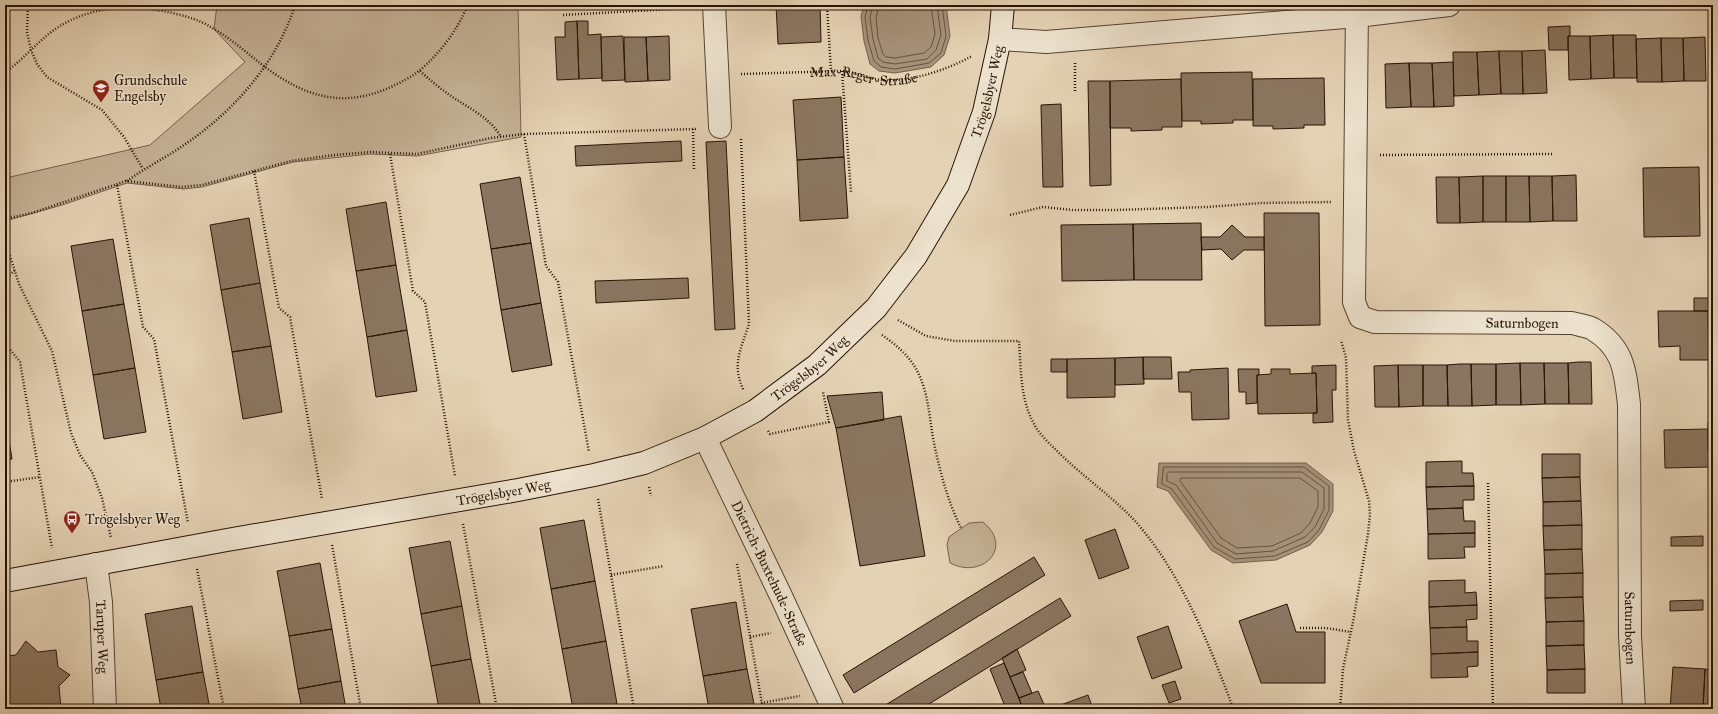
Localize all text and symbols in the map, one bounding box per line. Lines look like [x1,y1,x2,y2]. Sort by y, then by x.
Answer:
street label: Trögelsbyer Weg [967,43,1007,140]
street label: Max-Reger-Straße [809,62,919,89]
place label: Grundschule Engelsby [114,72,188,105]
school or university icon: Grundschule Engelsby [91,78,111,103]
street label: Saturnbogen [1485,314,1559,331]
street label: Trögelsbyer Weg [767,331,852,405]
street label: Trögelsbyer Weg [455,475,552,509]
street label: Dietrich-Buxtehude-Straße [728,498,811,649]
bus stop icon: Trögelsbyer Weg [62,509,82,534]
place label: Trögelsbyer Weg [85,511,181,528]
street label: Saturnbogen [1621,591,1640,665]
street label: Taruper Weg [92,599,112,674]

